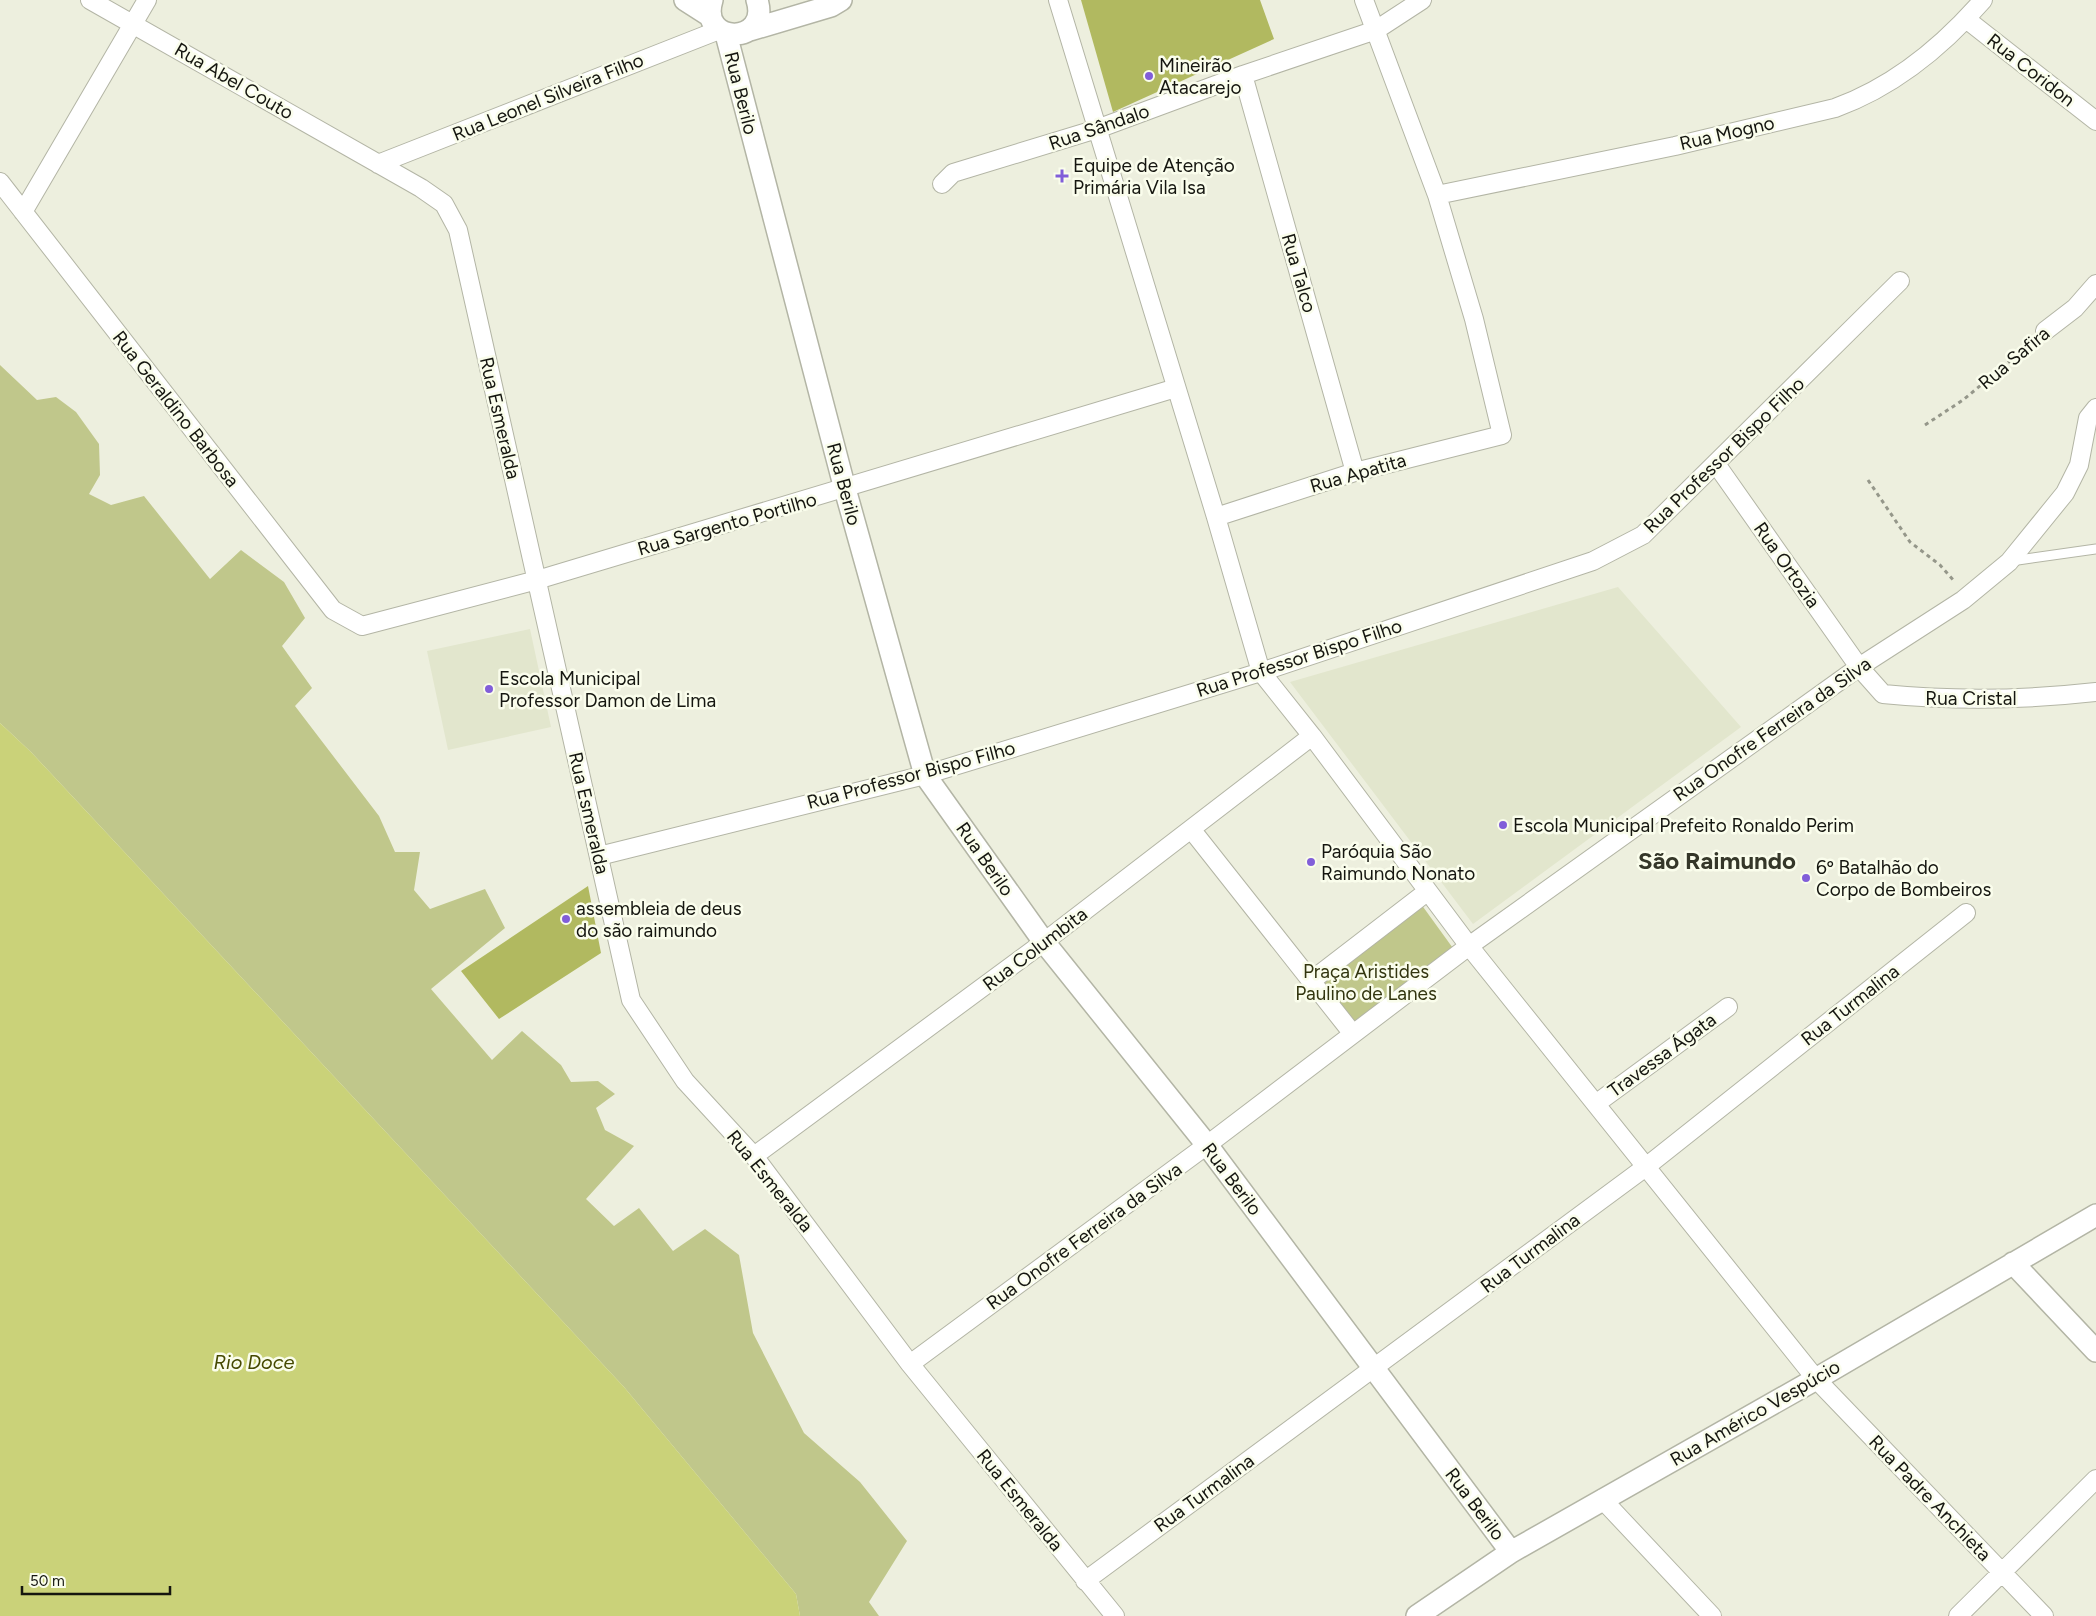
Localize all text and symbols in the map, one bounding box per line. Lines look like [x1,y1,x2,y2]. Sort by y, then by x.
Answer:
street label: Rua Coridon [1982,29,2080,111]
street label: Rua Abel Couto [170,38,298,124]
street label: Rua Leonel Silveira Filho [449,48,647,146]
street label: Rua Berilo [720,49,762,137]
place label: Mineirão Atacarejo [1159,54,1242,99]
marker: Mineirão Atacarejo [1143,70,1155,82]
street label: Rua Sândalo [1046,99,1152,155]
street label: Rua Mogno [1677,111,1777,155]
place label: Equipe de Atenção Primária Vila Isa [1073,154,1235,199]
marker: Equipe de Atenção Primária Vila Isa [1055,169,1069,183]
street label: Rua Talco [1277,231,1321,315]
street label: Rua Safira [1974,322,2054,394]
street label: Rua Geraldino Barbosa [108,326,244,492]
street label: Rua Esmeralda [475,355,525,481]
street label: Rua Professor Bispo Filho [1639,372,1809,538]
street label: Rua Berilo [822,440,866,528]
street label: Rua Apatita [1307,448,1409,498]
street label: Rua Sargento Portilho [635,487,819,561]
street label: Rua Ortozia [1749,518,1825,612]
street label: Rua Professor Bispo Filho [1193,614,1405,702]
street label: Rua Onofre Ferreira da Silva [1669,652,1875,806]
place label: Escola Municipal Professor Damon de Lima [499,667,716,712]
marker: Escola Municipal Professor Damon de Lima [483,683,495,695]
street label: Rua Cristal [1925,687,2017,710]
street label: Rua Professor Bispo Filho [804,736,1018,814]
street label: Rua Esmeralda [564,750,614,876]
place label: Escola Municipal Prefeito Ronaldo Perim [1513,814,1854,837]
street label: Rua Berilo [951,818,1019,900]
marker: Escola Municipal Prefeito Ronaldo Perim [1497,819,1509,831]
place label: Paróquia São Raimundo Nonato [1321,840,1475,885]
district label: São Raimundo [1638,846,1796,875]
marker: Paróquia São Raimundo Nonato [1305,856,1317,868]
place label: 6º Batalhão do Corpo de Bombeiros [1816,856,1991,901]
marker: 6º Batalhão do Corpo de Bombeiros [1800,872,1812,884]
place label: assembleia de deus do são raimundo [576,897,742,942]
street label: Rua Columbita [978,902,1092,996]
marker: assembleia de deus do são raimundo [560,913,572,925]
park label: Praça Aristides Paulino de Lanes [1295,960,1437,1005]
street label: Rua Turmalina [1796,960,1904,1050]
street label: Travessa Ágata [1603,1008,1721,1102]
street label: Rua Esmeralda [722,1125,818,1237]
street label: Rua Berilo [1197,1138,1267,1220]
street label: Rua Onofre Ferreira da Silva [982,1157,1186,1315]
street label: Rua Turmalina [1476,1208,1584,1298]
water label: Rio Doce [214,1350,295,1374]
street label: Rua Américo Vespúcio [1666,1355,1844,1471]
street label: Rua Padre Anchieta [1864,1430,1996,1566]
street label: Rua Esmeralda [972,1444,1068,1556]
street label: Rua Turmalina [1149,1449,1259,1537]
street label: Rua Berilo [1440,1463,1510,1545]
scale bar [22,1564,170,1596]
text: 50 m [30,1572,65,1590]

